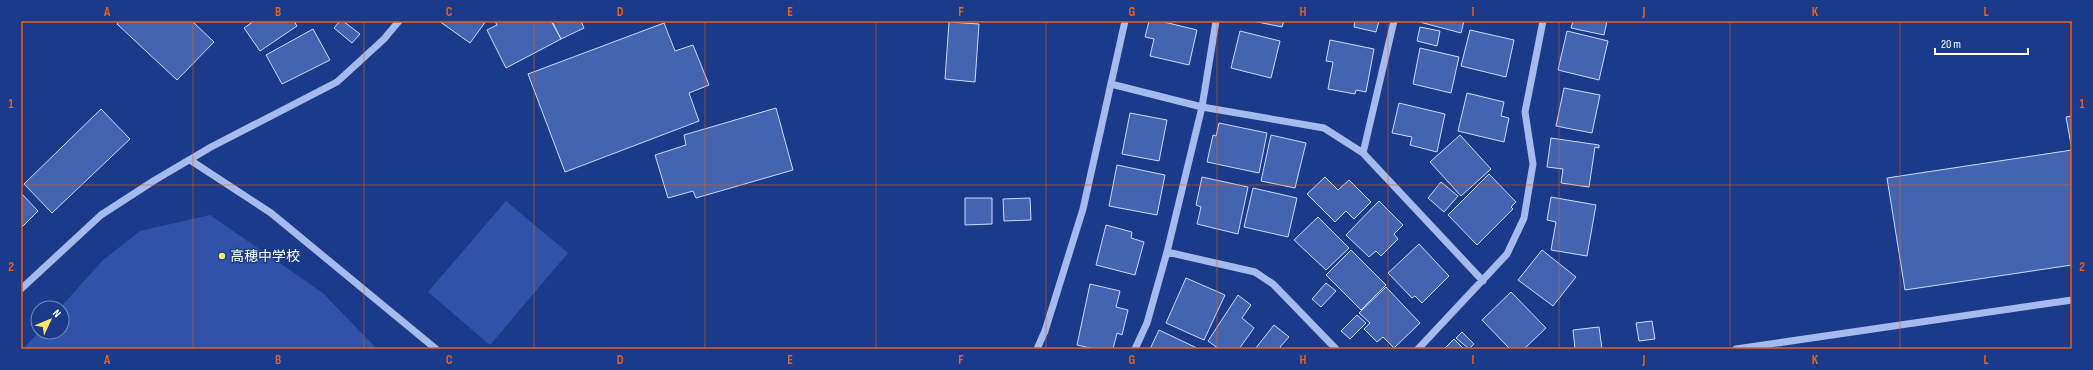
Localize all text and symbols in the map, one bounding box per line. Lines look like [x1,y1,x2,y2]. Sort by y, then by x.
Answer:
text: A [103,4,111,20]
text: B [275,4,281,20]
text: C [446,4,453,20]
text: D [617,4,624,20]
text: E [787,4,793,20]
text: F [958,4,964,20]
text: G [1129,4,1136,20]
text: H [1300,4,1307,20]
text: I [1472,4,1475,20]
text: J [1642,4,1646,20]
text: K [1812,4,1819,20]
text: L [1983,4,1989,20]
scale bar [1935,30,2028,56]
text: 20 m [1941,37,1961,52]
text: 1 [8,96,14,112]
text: 1 [2079,96,2085,112]
place label: 高穂中学校 [230,248,300,265]
marker: 高穂中学校 [217,251,227,261]
text: 2 [8,259,14,275]
text: 2 [2079,259,2085,275]
north arrow [30,300,70,340]
text: N [50,307,64,320]
text: A [103,352,111,368]
text: B [275,352,281,368]
text: C [446,352,453,368]
text: D [617,352,624,368]
text: E [787,352,793,368]
text: F [958,352,964,368]
text: G [1129,352,1136,368]
text: H [1300,352,1307,368]
text: I [1472,352,1475,368]
text: J [1642,352,1646,368]
text: K [1812,352,1819,368]
text: L [1983,352,1989,368]

